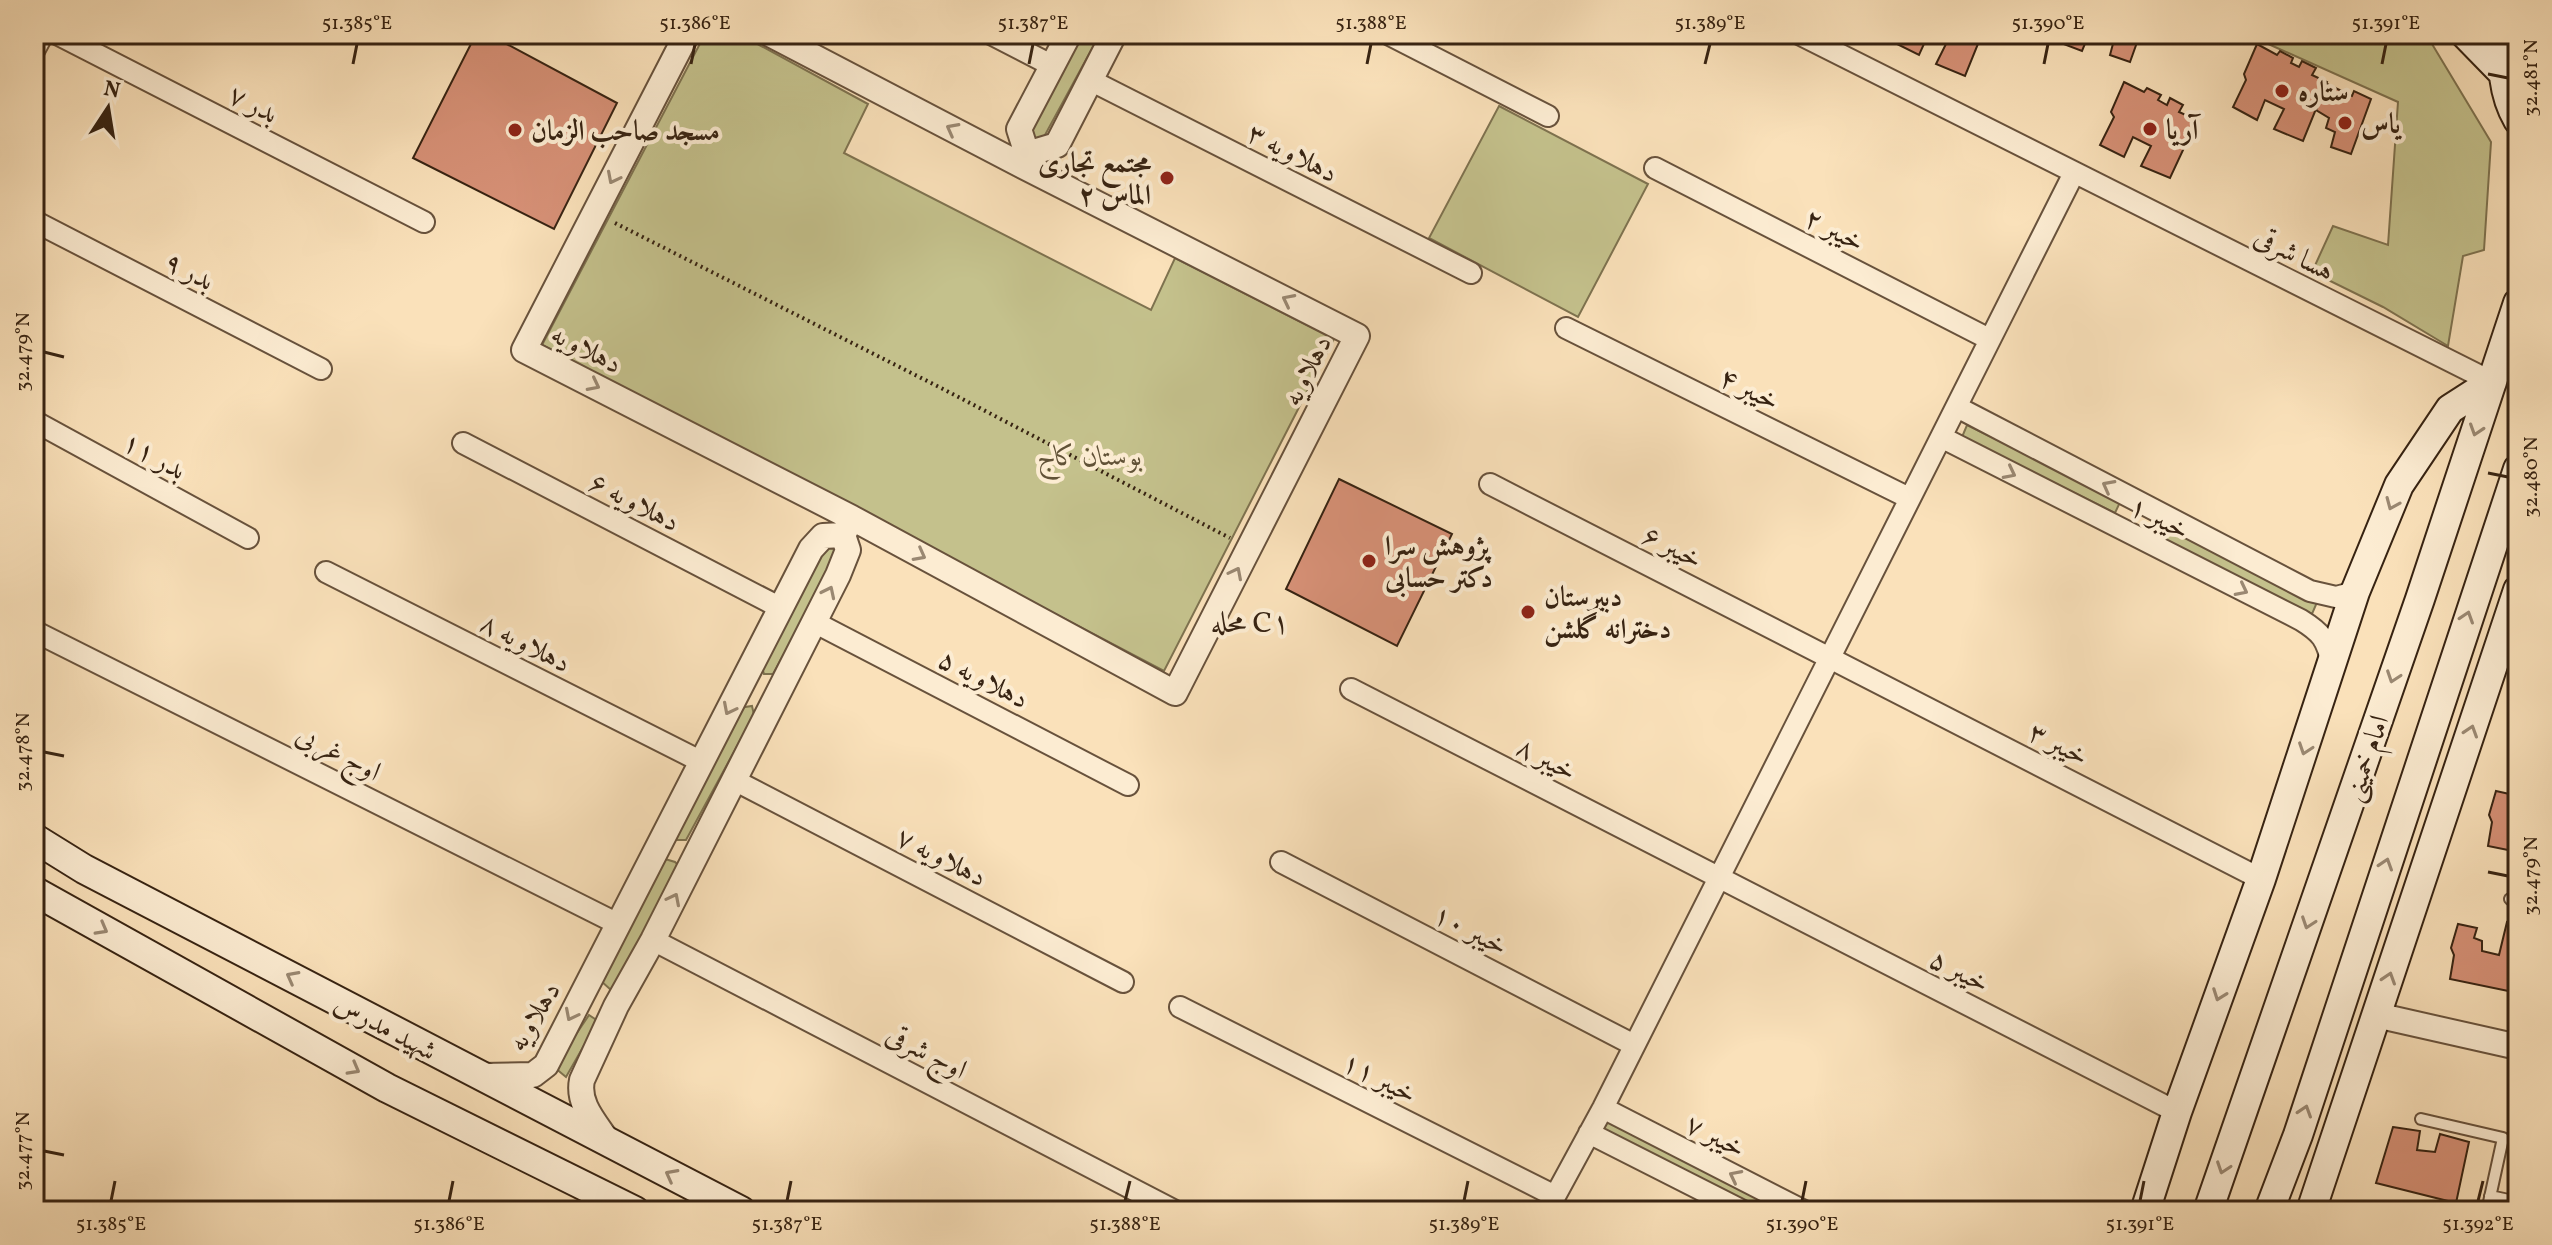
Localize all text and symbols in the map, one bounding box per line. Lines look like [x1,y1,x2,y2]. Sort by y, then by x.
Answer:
text: 51.385°E [322,10,392,38]
text: 51.386°E [659,10,731,38]
text: 51.387°E [998,10,1068,38]
text: 51.388°E [1335,10,1407,38]
text: 51.389°E [1674,10,1746,38]
text: 51.390°E [2011,10,2085,38]
text: 51.391°E [2352,10,2420,38]
text: 32.481°N [2518,39,2546,117]
north arrow [68,68,148,148]
text: N [101,74,123,108]
place label: ستاره [2298,74,2349,113]
street label: بدر ۷ [221,76,285,134]
marker: ستاره [2273,82,2291,100]
place label: یاس [2361,106,2402,145]
place label: آریا [2166,112,2201,151]
place label: مسجد صاحب الزمان [531,113,720,152]
marker: یاس [2336,114,2354,132]
street label: دهلاویه ۳ [1240,115,1344,194]
marker: آریا [2141,120,2159,138]
marker: مسجد صاحب الزمان [506,121,524,139]
one-way arrow [946,124,961,139]
place label: مجتمع تجاری الماس ۲ [1038,145,1152,216]
marker: مجتمع تجاری الماس ۲ [1158,169,1176,187]
one-way arrow [607,170,622,184]
street label: خیبر ۲ [1797,200,1871,263]
street label: هسا شرقی [2247,218,2341,292]
street label: بدر ۹ [157,243,221,301]
one-way arrow [1281,295,1296,310]
text: 32.479°N [10,312,38,392]
street label: دهلاویه [544,316,628,385]
street label: دهلاویه [1274,329,1343,413]
street label: خیبر ۴ [1712,359,1786,421]
one-way arrow [585,376,600,391]
one-way arrow [2469,423,2485,437]
street label: بدر ۱۱ [115,424,193,491]
text: 32.480°N [2518,436,2546,518]
park label: بوستان کاج [1037,438,1143,481]
one-way arrow [2002,463,2017,478]
street label: دهلاویه ۶ [582,464,686,543]
one-way arrow [2101,481,2116,496]
street label: خیبر ۱ [2122,488,2196,551]
one-way arrow [2385,496,2401,510]
street label: خیبر ۶ [1635,517,1709,580]
place label: پژوهش سرا دکتر حسابی [1384,528,1493,599]
one-way arrow [912,545,926,561]
marker: پژوهش سرا دکتر حسابی [1360,552,1378,570]
one-way arrow [1227,567,1242,582]
place label: دبیرستان دخترانه گلشن [1544,579,1671,650]
one-way arrow [2234,580,2249,596]
one-way arrow [819,585,835,600]
district label: محله C۱ [1210,603,1290,645]
marker: دبیرستان دخترانه گلشن [1519,603,1537,621]
street label: دهلاویه ۸ [473,605,577,684]
one-way arrow [2458,611,2474,625]
street label: دهلاویه ۵ [931,641,1035,720]
one-way arrow [2386,669,2402,683]
one-way arrow [724,701,739,716]
street label: امام خمینی [2334,710,2403,808]
text: 32.478°N [10,712,38,792]
street label: خیبر ۳ [2021,714,2095,777]
street label: اوج غربی [287,716,387,796]
one-way arrow [2461,725,2477,739]
street label: خیبر ۸ [1509,729,1583,792]
one-way arrow [2298,741,2314,755]
street label: دهلاویه ۷ [889,819,993,898]
text: 32.479°N [2518,836,2546,916]
one-way arrow [2377,858,2393,872]
one-way arrow [664,892,680,907]
street label: خیبر ۱۰ [1426,896,1514,967]
one-way arrow [2301,915,2318,929]
one-way arrow [93,919,108,935]
street label: خیبر ۵ [1922,941,1996,1004]
one-way arrow [285,971,300,987]
one-way arrow [2379,971,2395,985]
street label: دهلاویه [499,975,571,1060]
street label: شهید مدرس [327,985,443,1072]
one-way arrow [2213,987,2229,1001]
one-way arrow [566,1006,581,1021]
street label: اوج شرقی [877,1016,973,1094]
street label: خیبر ۱۱ [1335,1044,1423,1115]
one-way arrow [345,1060,360,1075]
one-way arrow [2296,1105,2312,1119]
street label: خیبر ۷ [1678,1106,1752,1169]
text: 32.477°N [10,1111,38,1191]
one-way arrow [2217,1161,2233,1175]
one-way arrow [665,1169,680,1184]
one-way arrow [1728,1170,1743,1185]
text: 51.385°E [76,1211,146,1239]
text: 51.386°E [413,1211,485,1239]
text: 51.387°E [752,1211,822,1239]
text: 51.388°E [1089,1211,1161,1239]
text: 51.389°E [1428,1211,1500,1239]
text: 51.390°E [1765,1211,1839,1239]
text: 51.391°E [2106,1211,2174,1239]
text: 51.392°E [2442,1211,2514,1239]

